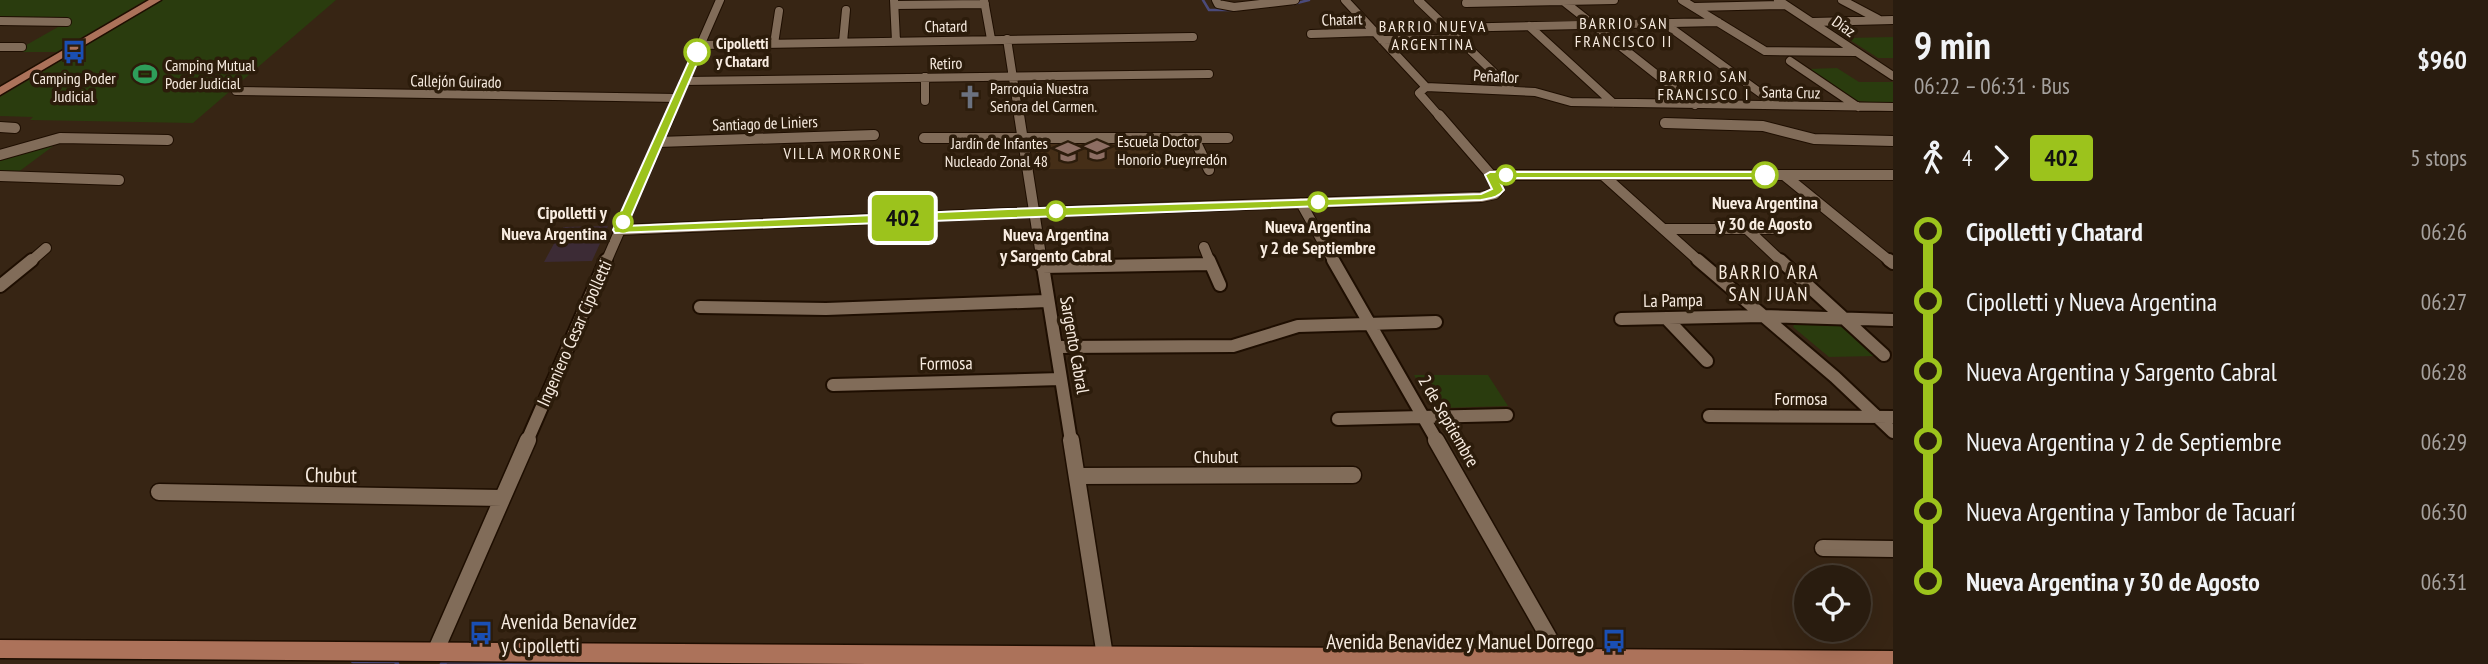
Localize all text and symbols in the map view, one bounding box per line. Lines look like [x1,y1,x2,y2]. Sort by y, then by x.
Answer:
street label: Chatart [1321,8,1363,30]
street label: Díaz [1828,11,1860,41]
district label: BARRIO SAN FRANCISCO II [1575,13,1673,51]
street label: Chatard [924,16,968,36]
district label: BARRIO NUEVA ARGENTINA [1379,16,1487,54]
text: 9 min [1914,20,1991,69]
place label: Cipolletti y Chatard [715,33,769,71]
bus stop icon: Camping Poder Judicial [60,38,88,66]
marker: Cipolletti y Chatard [684,39,710,65]
text: $960 [2417,43,2467,76]
street label: Retiro [929,53,963,73]
place label: Camping Mutual Poder Judicial [165,55,256,93]
sports icon: Camping Mutual Poder Judicial [131,60,159,88]
street label: Peñaflor [1473,65,1520,87]
district label: BARRIO SAN FRANCISCO I [1658,66,1750,104]
place label: Camping Poder Judicial [32,68,116,106]
street label: Callejón Guirado [410,70,502,92]
text: 06:22 – 06:31 · Bus [1914,71,2070,100]
place label: Parroquia Nuestra Señora del Carmen. [990,78,1097,116]
street label: Santa Cruz [1761,81,1821,103]
church icon: Parroquia Nuestra Señora del Carmen. [956,83,984,111]
street label: Santiago de Liniers [712,111,818,135]
place label: Escuela Doctor Honorio Pueyrredón [1117,131,1227,169]
place label: Jardín de Infantes Nucleado Zonal 48 [945,133,1048,171]
school or university icon: Escuela Doctor Honorio Pueyrredón [1083,136,1111,164]
school or university icon: Jardín de Infantes Nucleado Zonal 48 [1054,138,1082,166]
icon: walk [1914,139,1952,177]
icon: forward [1982,139,2020,177]
text: 402 [2044,142,2079,173]
district label: VILLA MORRONE [782,143,903,163]
text: 4 [1962,143,1972,172]
text: 5 stops [2410,143,2467,172]
marker: Nueva Argentina y 30 de Agosto [1752,162,1778,188]
unlabelled marker [1496,165,1516,185]
place label: Nueva Argentina y 30 de Agosto [1712,191,1818,235]
marker: Nueva Argentina y 2 de Septiembre [1308,192,1328,212]
line badge: 402 [863,195,943,241]
place label: Cipolletti y Nueva Argentina [501,201,608,245]
marker: Nueva Argentina y Sargento Cabral [1046,201,1066,221]
text: 402 [886,202,920,233]
marker: Cipolletti y Nueva Argentina [613,212,633,232]
place label: Nueva Argentina y 2 de Septiembre [1259,215,1376,259]
text: Cipolletti y Chatard [1966,215,2143,248]
text: 06:26 [2421,217,2467,246]
place label: Nueva Argentina y Sargento Cabral [999,223,1113,267]
street label: Ingeniero Cesar Cipolletti [531,256,617,410]
district label: BARRIO ARA SAN JUAN [1718,260,1820,306]
text: Cipolletti y Nueva Argentina [1966,285,2217,318]
text: 06:27 [2421,287,2467,316]
street label: La Pampa [1643,288,1703,312]
street label: Sargento Cabral [1055,294,1095,396]
street label: Formosa [919,351,973,375]
text: Nueva Argentina y Sargento Cabral [1966,355,2277,388]
text: 06:28 [2421,357,2467,386]
street label: 2 de Septiembre [1414,371,1484,471]
street label: Formosa [1775,387,1827,410]
text: Nueva Argentina y 2 de Septiembre [1966,425,2282,458]
text: 06:29 [2421,427,2467,456]
street label: Chubut [1194,445,1238,468]
street label: Chubut [305,461,357,489]
text: Nueva Argentina y Tambor de Tacuarí [1966,495,2296,528]
text: 06:30 [2421,497,2467,526]
map controls [1794,565,1871,642]
button: locate [1794,565,1871,642]
text: Nueva Argentina y 30 de Agosto [1966,565,2260,598]
text: 06:31 [2421,567,2467,596]
place label: Avenida Benavídez y Cipolletti [501,608,637,659]
bus stop icon: Avenida Benavídez y Cipolletti [467,619,495,647]
bus stop icon: Avenida Benavidez y Manuel Dorrego [1600,627,1628,655]
place label: Avenida Benavidez y Manuel Dorrego [1326,628,1594,655]

